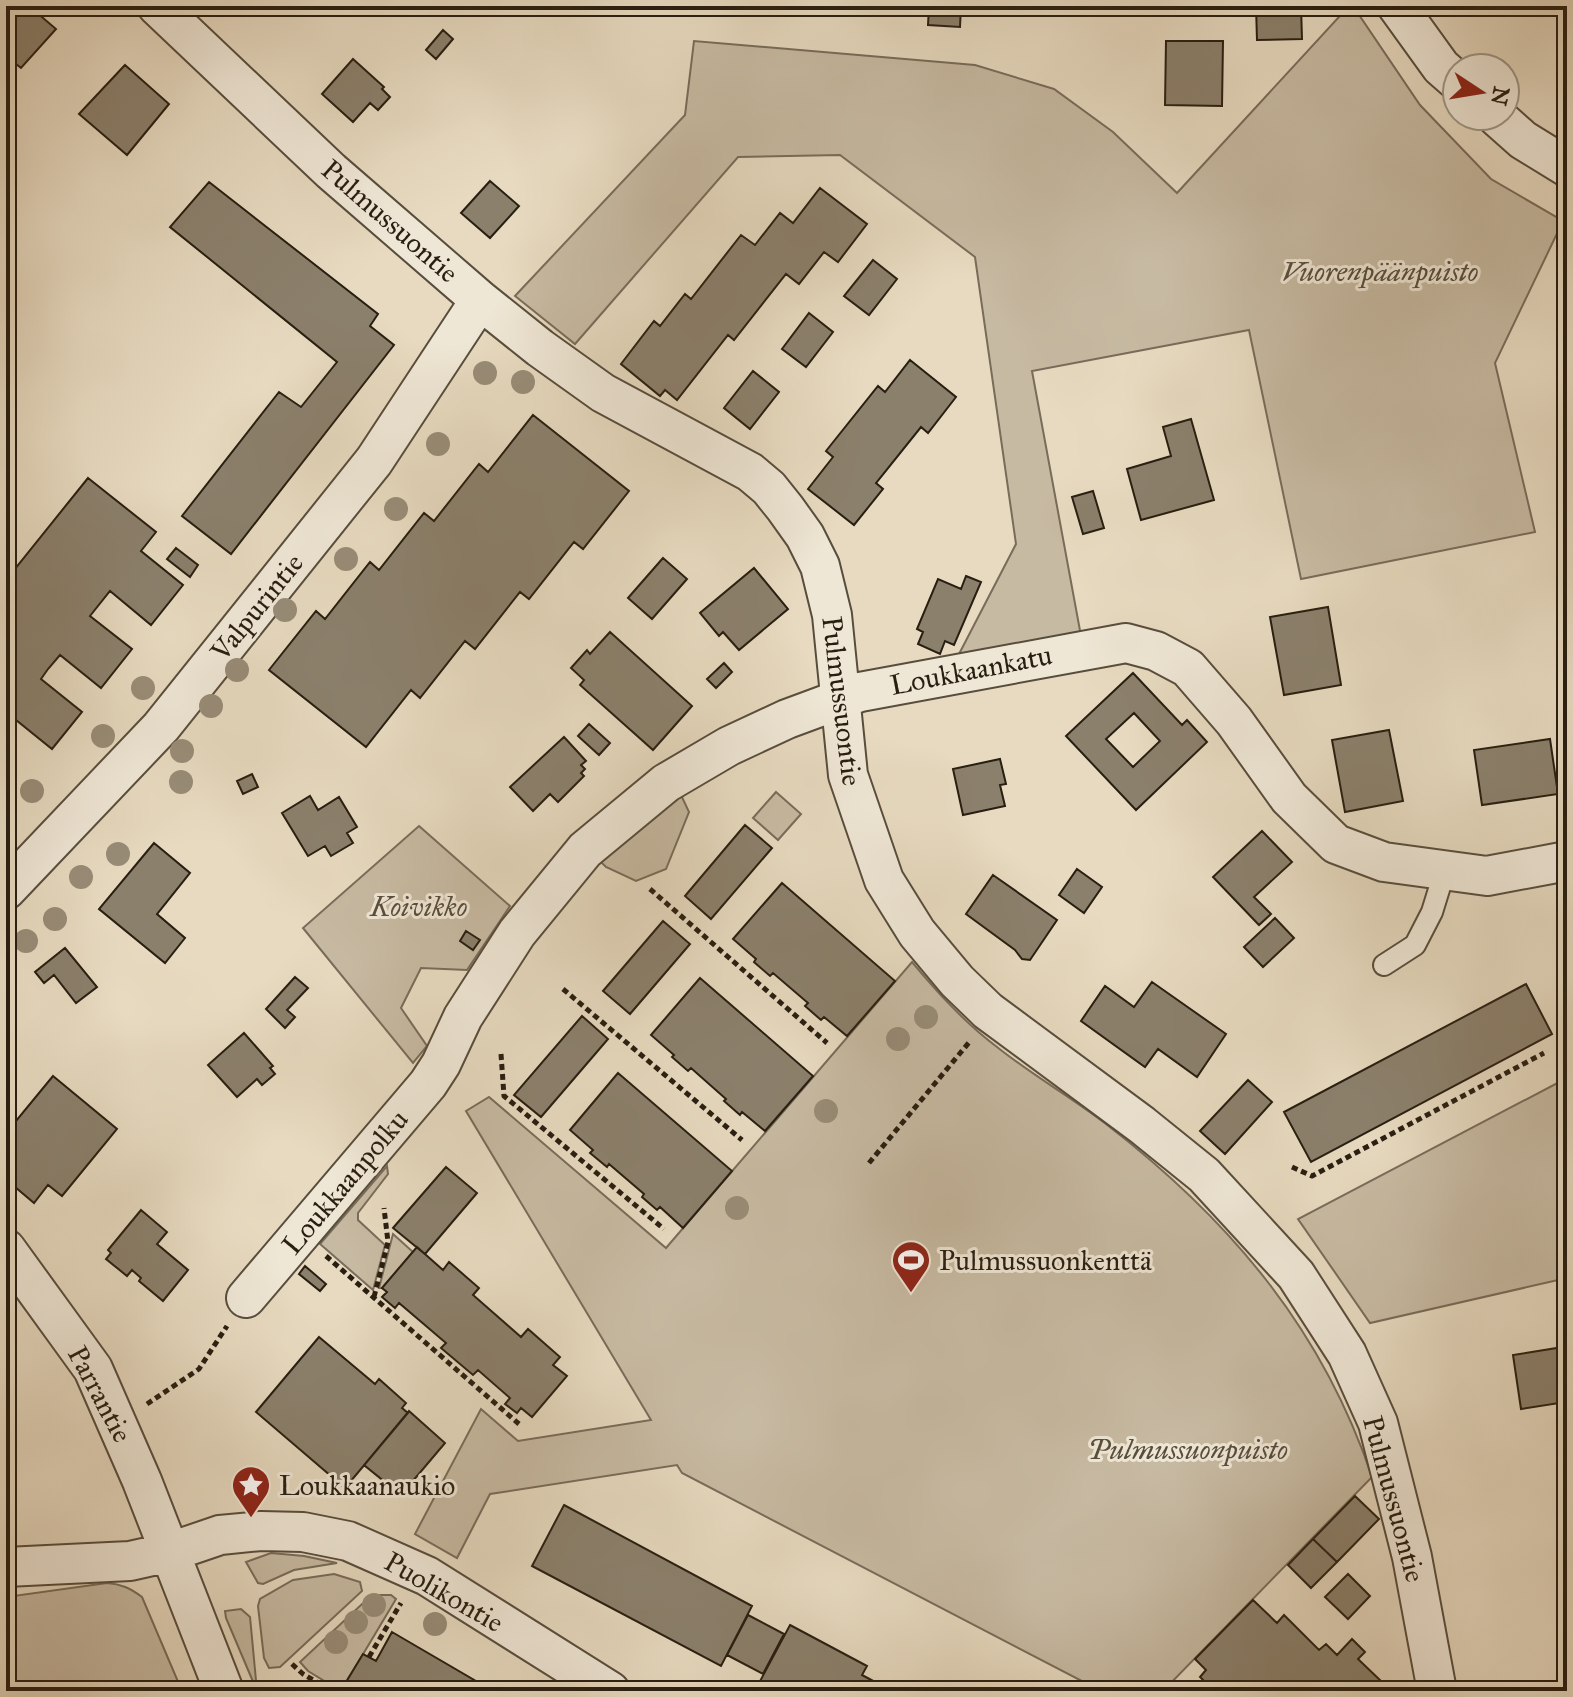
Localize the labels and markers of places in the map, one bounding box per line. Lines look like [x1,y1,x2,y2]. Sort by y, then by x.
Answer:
sports icon: Pulmussuonkenttä [890,1239,932,1294]
place label: Pulmussuonkenttä [939,1243,1152,1278]
place icon: Loukkaanaukio [230,1464,272,1519]
place label: Loukkaanaukio [279,1468,455,1503]

